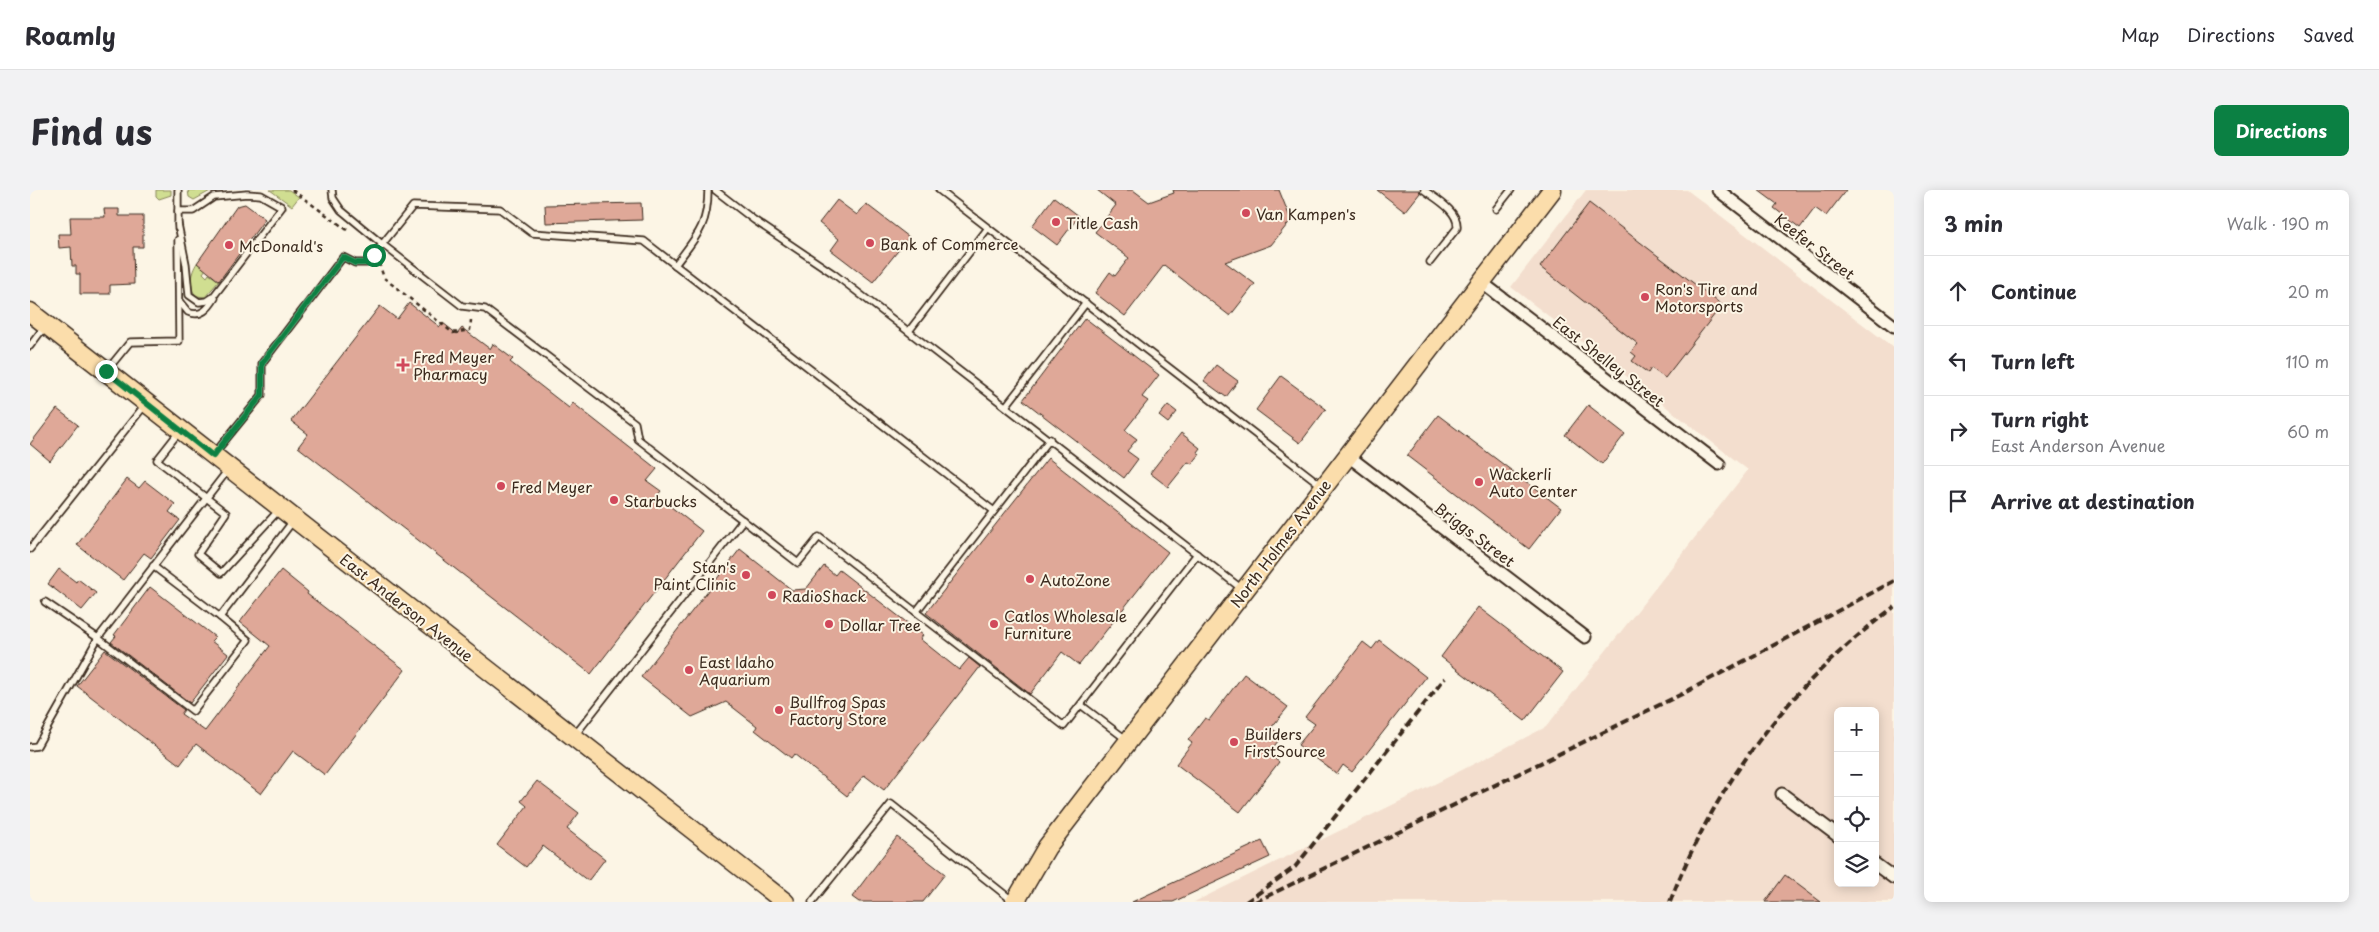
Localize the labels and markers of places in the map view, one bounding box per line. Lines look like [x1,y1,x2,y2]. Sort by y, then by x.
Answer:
place label: Van Kampen's [1256,202,1356,225]
marker: Van Kampen's [1240,207,1252,219]
place label: Title Cash [1066,211,1138,234]
marker: Title Cash [1050,216,1062,228]
place label: Bank of Commerce [880,232,1019,255]
place label: McDonald's [239,234,323,257]
marker: Bank of Commerce [864,237,876,249]
marker: McDonald's [223,239,235,251]
place label: Ron's Tire and Motorsports [1655,277,1758,317]
marker: Ron's Tire and Motorsports [1639,291,1651,303]
place label: Fred Meyer Pharmacy [413,345,494,385]
marker: Fred Meyer Pharmacy [397,359,409,371]
place label: Wackerli Auto Center [1489,462,1577,502]
place label: Fred Meyer [511,475,592,498]
marker: Wackerli Auto Center [1473,476,1485,488]
marker: Fred Meyer [495,480,507,492]
place label: Starbucks [624,489,697,512]
marker: Starbucks [608,494,620,506]
place label: Stan's Paint Clinic [654,555,736,595]
place label: AutoZone [1040,568,1110,591]
marker: Stan's Paint Clinic [740,569,752,581]
marker: AutoZone [1024,573,1036,585]
place label: RadioShack [782,584,866,607]
marker: RadioShack [766,589,778,601]
place label: Catlos Wholesale Furniture [1004,604,1127,644]
place label: Dollar Tree [839,613,921,636]
marker: Dollar Tree [823,618,835,630]
marker: Catlos Wholesale Furniture [988,618,1000,630]
place label: East Idaho Aquarium [699,650,774,690]
marker: East Idaho Aquarium [683,664,695,676]
place label: Bullfrog Spas Factory Store [789,690,887,730]
marker: Bullfrog Spas Factory Store [773,704,785,716]
place label: Builders FirstSource [1244,722,1325,762]
marker: Builders FirstSource [1228,736,1240,748]

